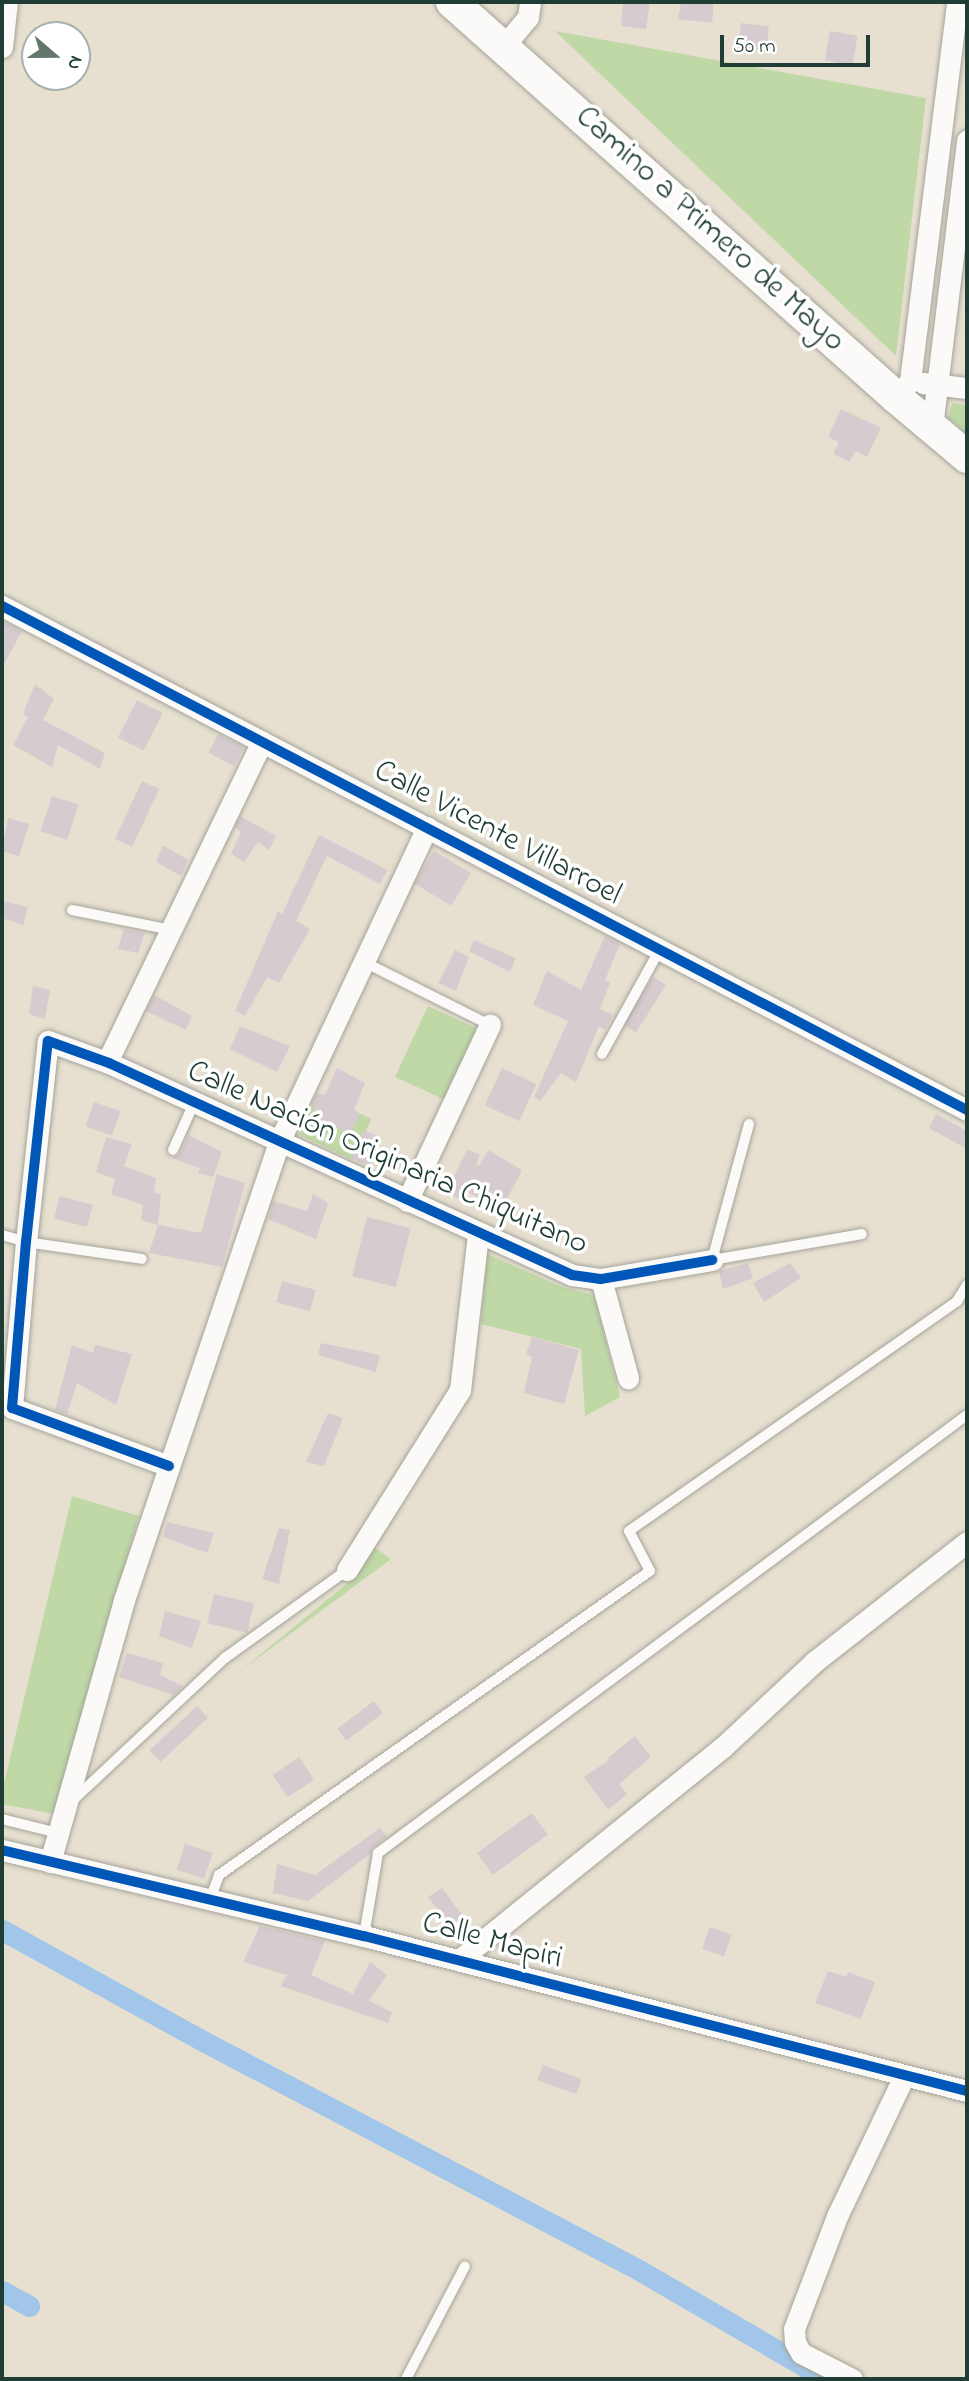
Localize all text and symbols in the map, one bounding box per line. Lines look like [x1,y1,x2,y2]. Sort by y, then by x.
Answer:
north arrow [21,21,91,91]
scale bar [724,21,874,65]
text: 50 m [733,32,776,62]
text: N [59,52,89,73]
street label: Camino a Primero de Mayo [566,99,852,361]
street label: Calle Vicente Villarroel [367,753,627,915]
street label: Calle Nación Originaria Chiquitano [181,1053,593,1265]
street label: Calle Mapiri [418,1905,566,1979]

